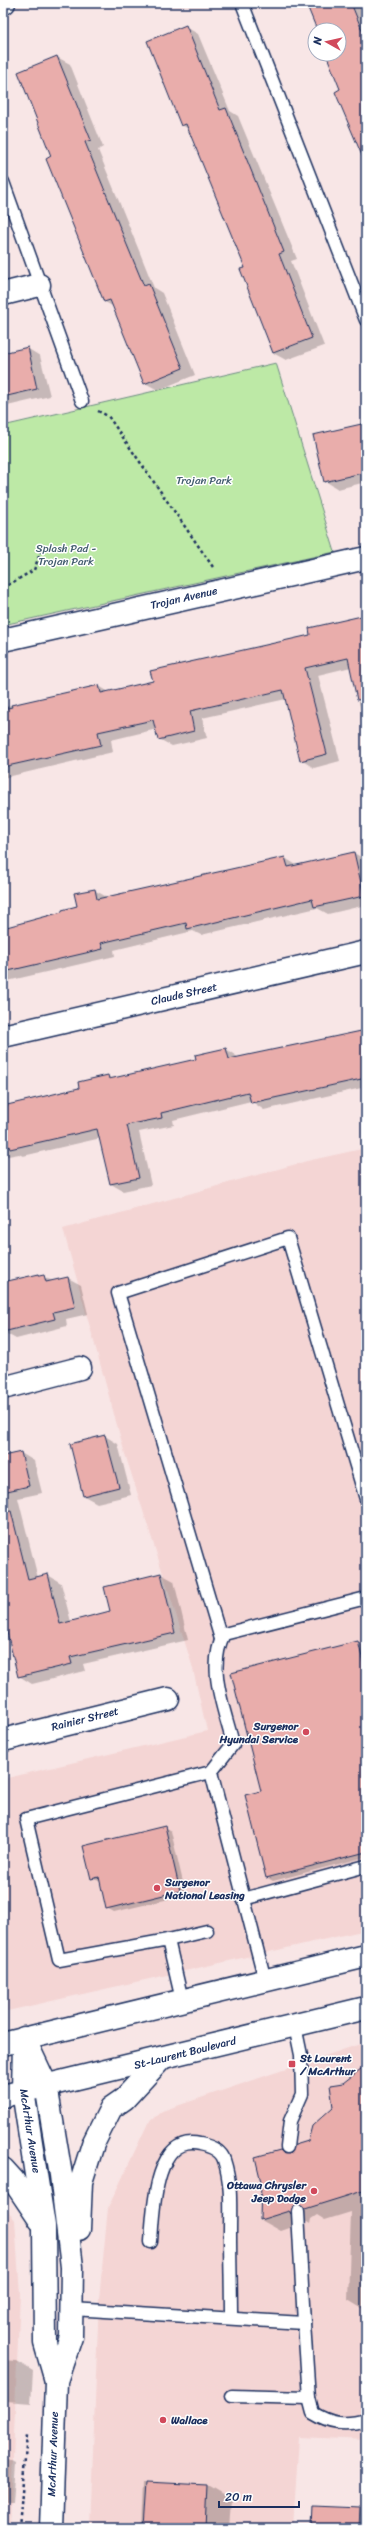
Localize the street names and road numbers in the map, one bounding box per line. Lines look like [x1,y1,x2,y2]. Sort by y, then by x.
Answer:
street label: Trojan Avenue [149,581,220,615]
street label: Claude Street [149,977,219,1011]
street label: Rainier Street [49,1701,121,1737]
street label: St-Laurent Boulevard [132,2031,239,2075]
street label: McArthur Avenue [14,2087,46,2175]
street label: McArthur Avenue [42,2411,64,2497]

